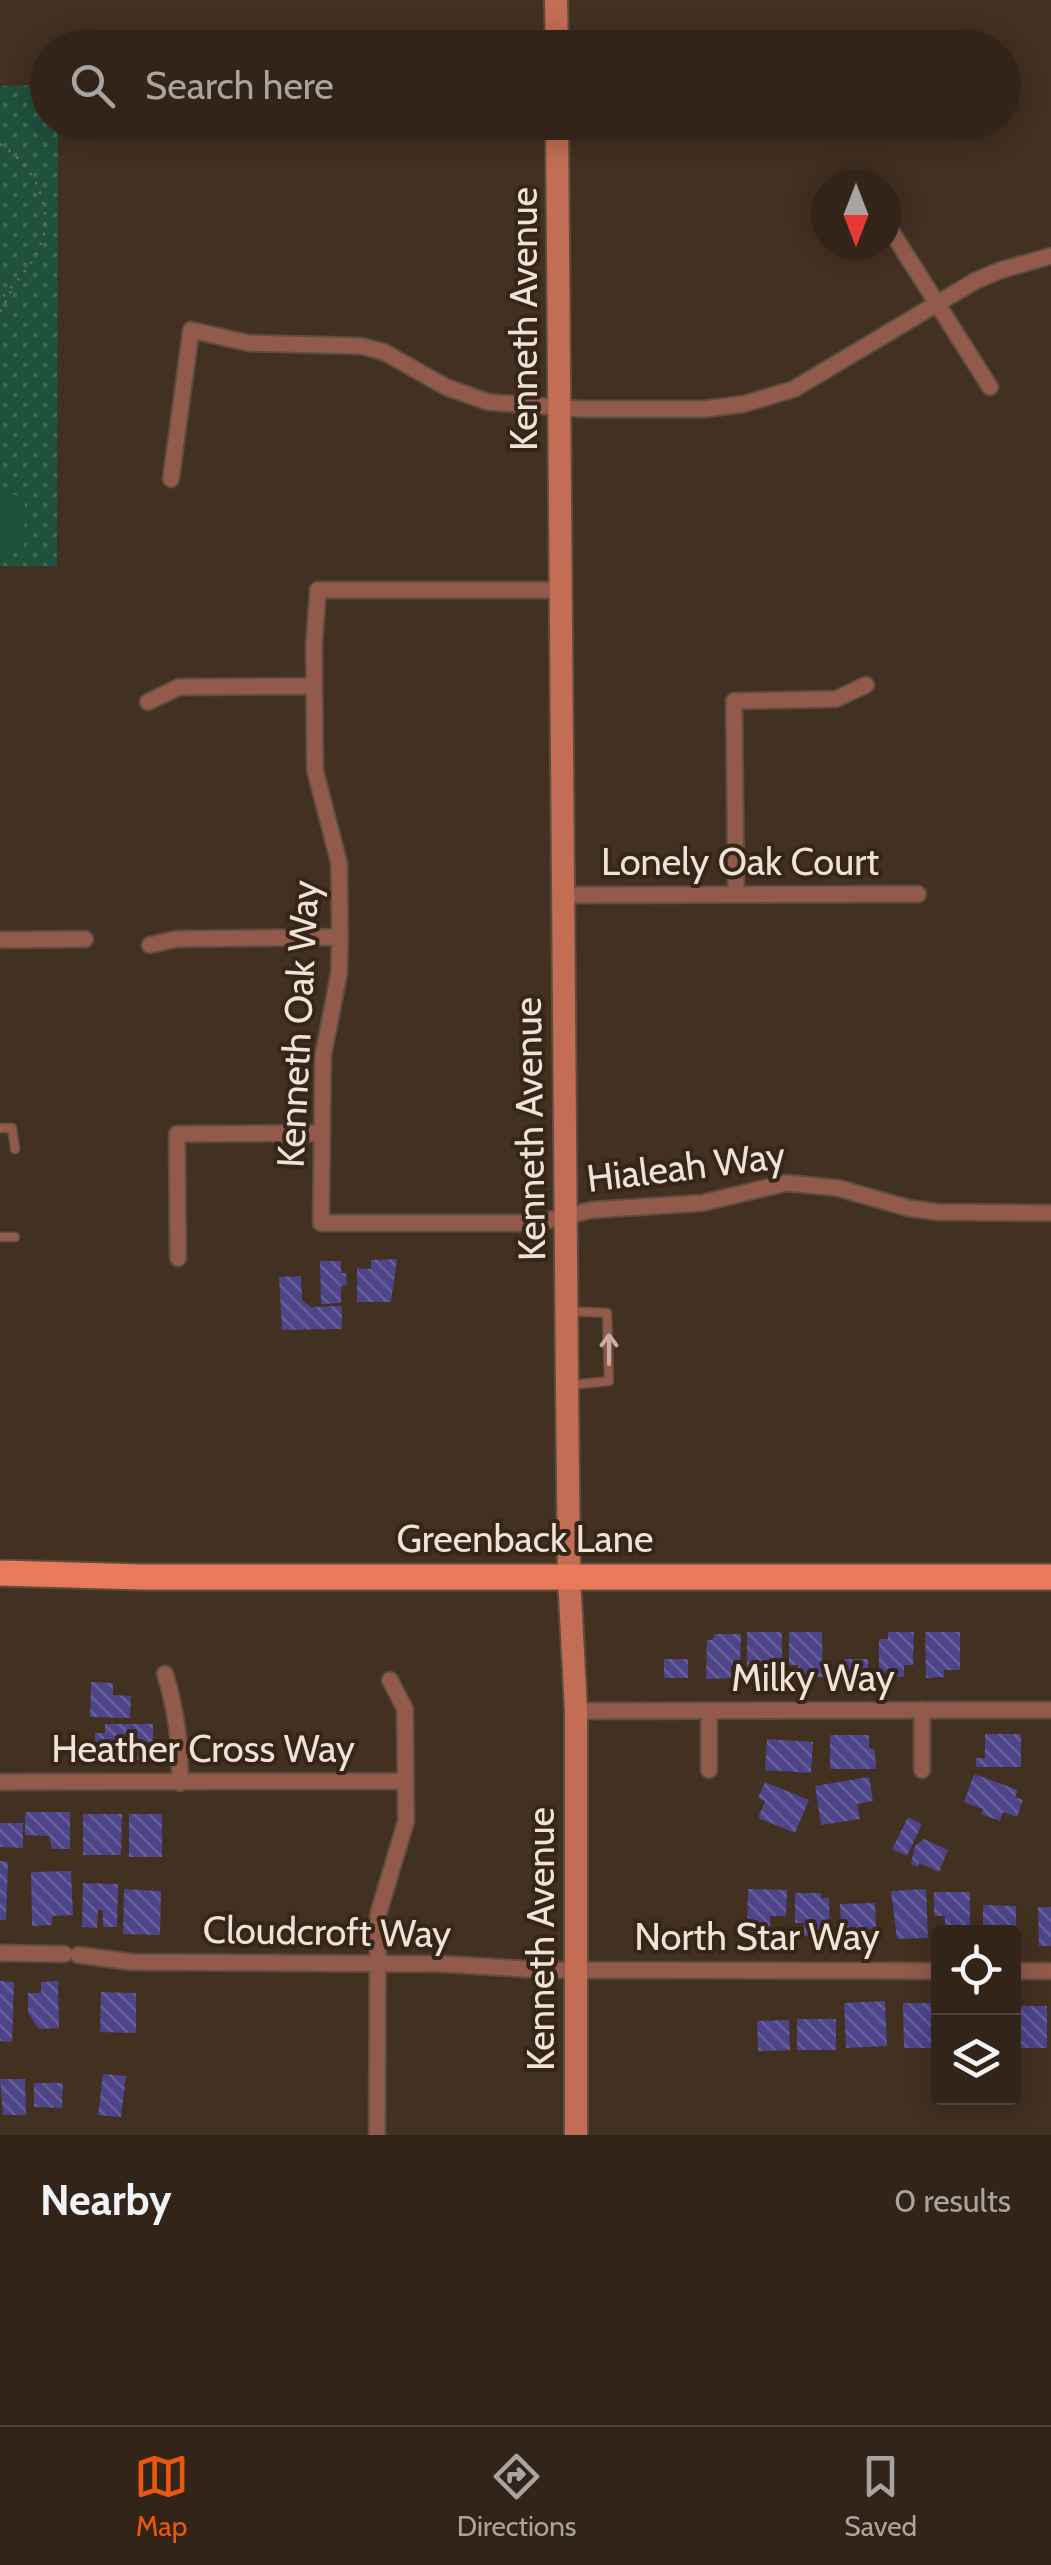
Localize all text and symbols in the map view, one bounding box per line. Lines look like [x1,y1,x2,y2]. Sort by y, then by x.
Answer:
search box [30,30,1021,140]
icon: search [65,58,120,113]
text: Search here [145,62,334,109]
north arrow [811,170,901,260]
street label: Kenneth Avenue [500,187,547,451]
street label: Lonely Oak Court [601,838,879,885]
street label: Kenneth Oak Way [267,879,328,1169]
street label: Kenneth Avenue [504,997,555,1261]
street label: Hialeah Way [584,1131,788,1202]
one-way arrow [600,1333,618,1366]
street label: Greenback Lane [396,1515,654,1562]
street label: Milky Way [731,1654,895,1701]
street label: Heather Cross Way [51,1725,355,1772]
street label: Kenneth Avenue [517,1807,564,2071]
street label: Cloudcroft Way [202,1906,452,1957]
street label: North Star Way [634,1913,880,1960]
map controls [931,1925,1021,2105]
button: locate [931,1925,1021,2015]
button: layers [931,2015,1021,2105]
text: Nearby [40,2174,172,2226]
text: 0 results [894,2181,1011,2220]
tab: Map [134,2449,189,2543]
tab: Directions [457,2449,576,2543]
tab: Saved [844,2449,917,2543]

